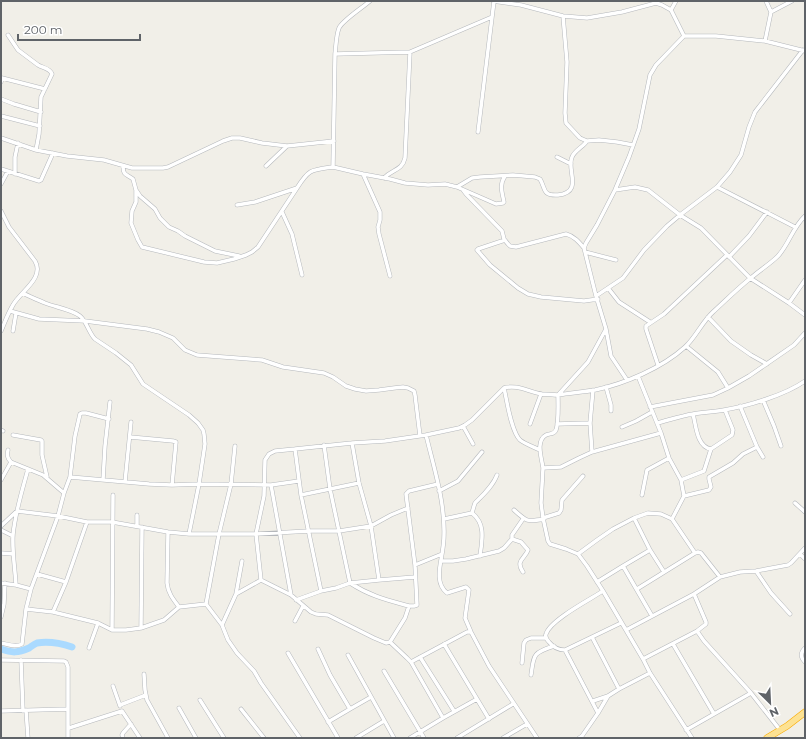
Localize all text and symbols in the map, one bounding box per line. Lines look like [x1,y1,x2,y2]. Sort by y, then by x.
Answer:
scale bar [18,16,140,42]
text: 200 m [24,22,63,37]
north arrow [750,683,790,723]
text: N [767,704,781,720]

